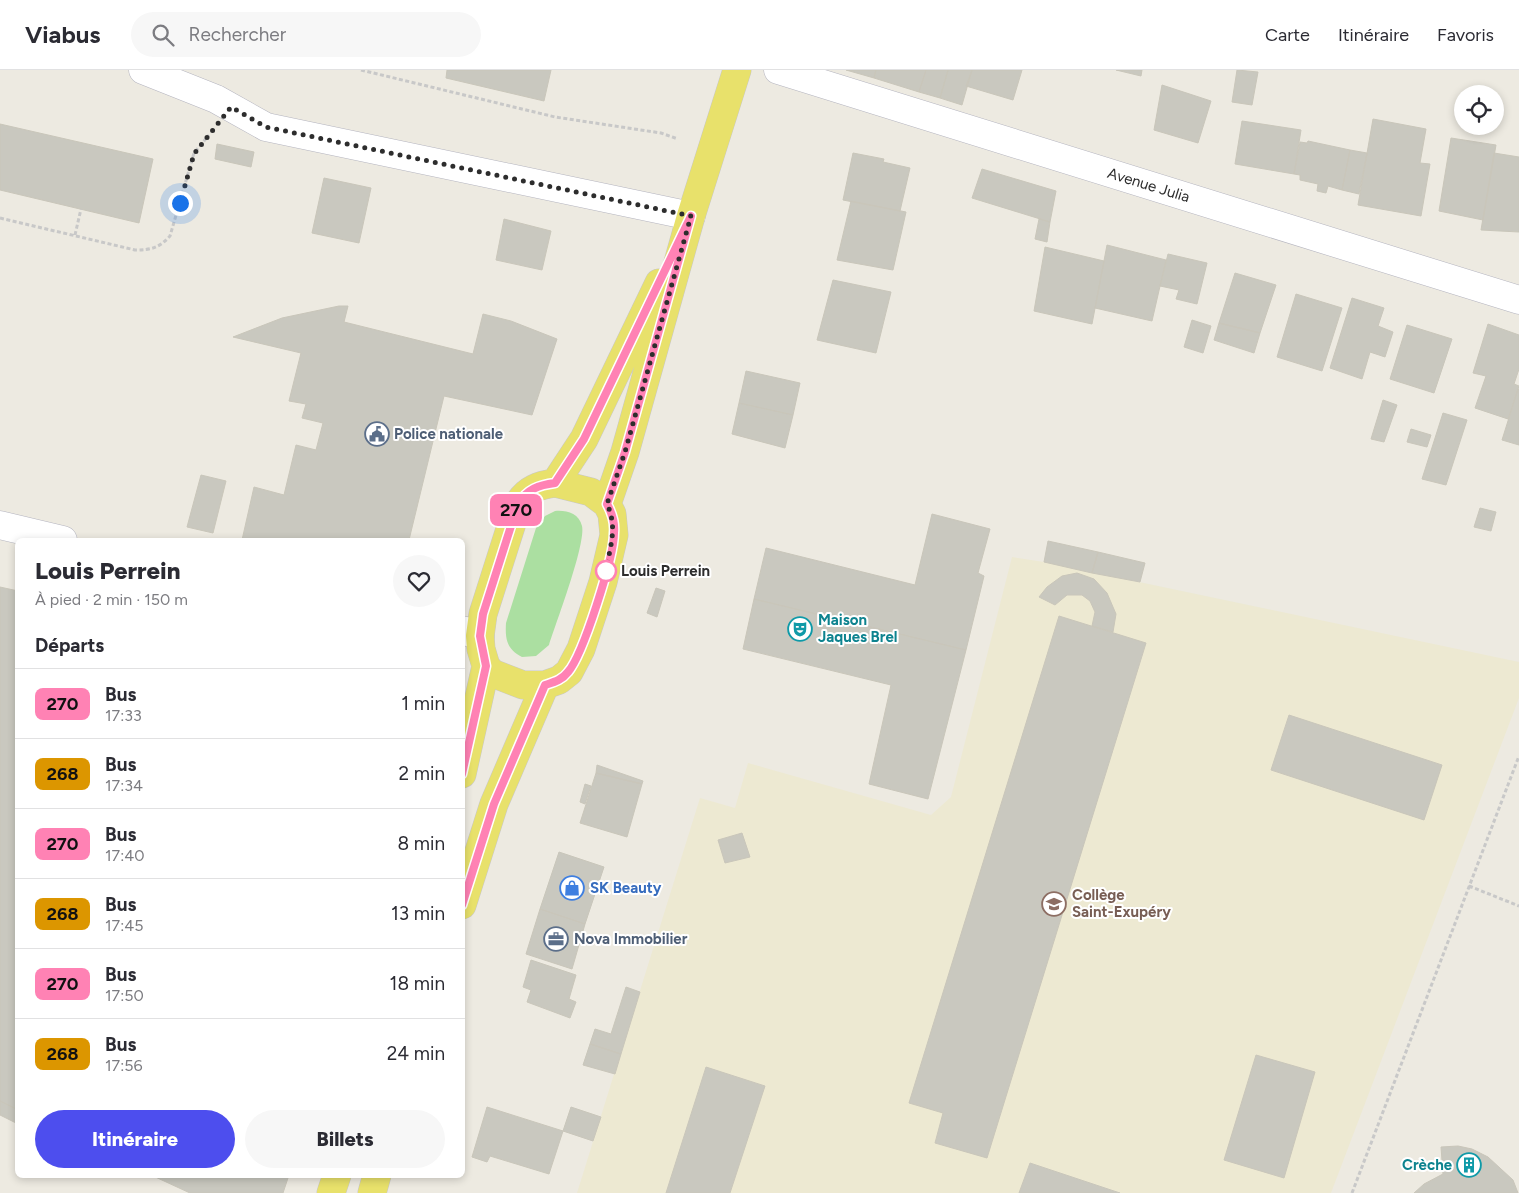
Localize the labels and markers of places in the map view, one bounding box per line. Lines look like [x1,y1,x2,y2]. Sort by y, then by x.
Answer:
public building icon: Police nationale [364,421,390,447]
place label: Police nationale [394,425,504,443]
marker: Louis Perrein [595,560,617,582]
place label: Louis Perrein [621,562,710,580]
place label: Maison Jaques Brel [818,611,897,646]
theatre icon: Maison Jaques Brel [787,616,813,642]
shop icon: SK Beauty [559,875,585,901]
place label: SK Beauty [590,879,662,897]
place label: Collège Saint-Exupéry [1072,886,1171,921]
school or university icon: Collège Saint-Exupéry [1041,891,1067,917]
office icon: Nova Immobilier [543,926,569,952]
place label: Nova Immobilier [574,930,688,948]
building icon: Crèche [1456,1152,1482,1178]
place label: Crèche [1402,1156,1453,1174]

